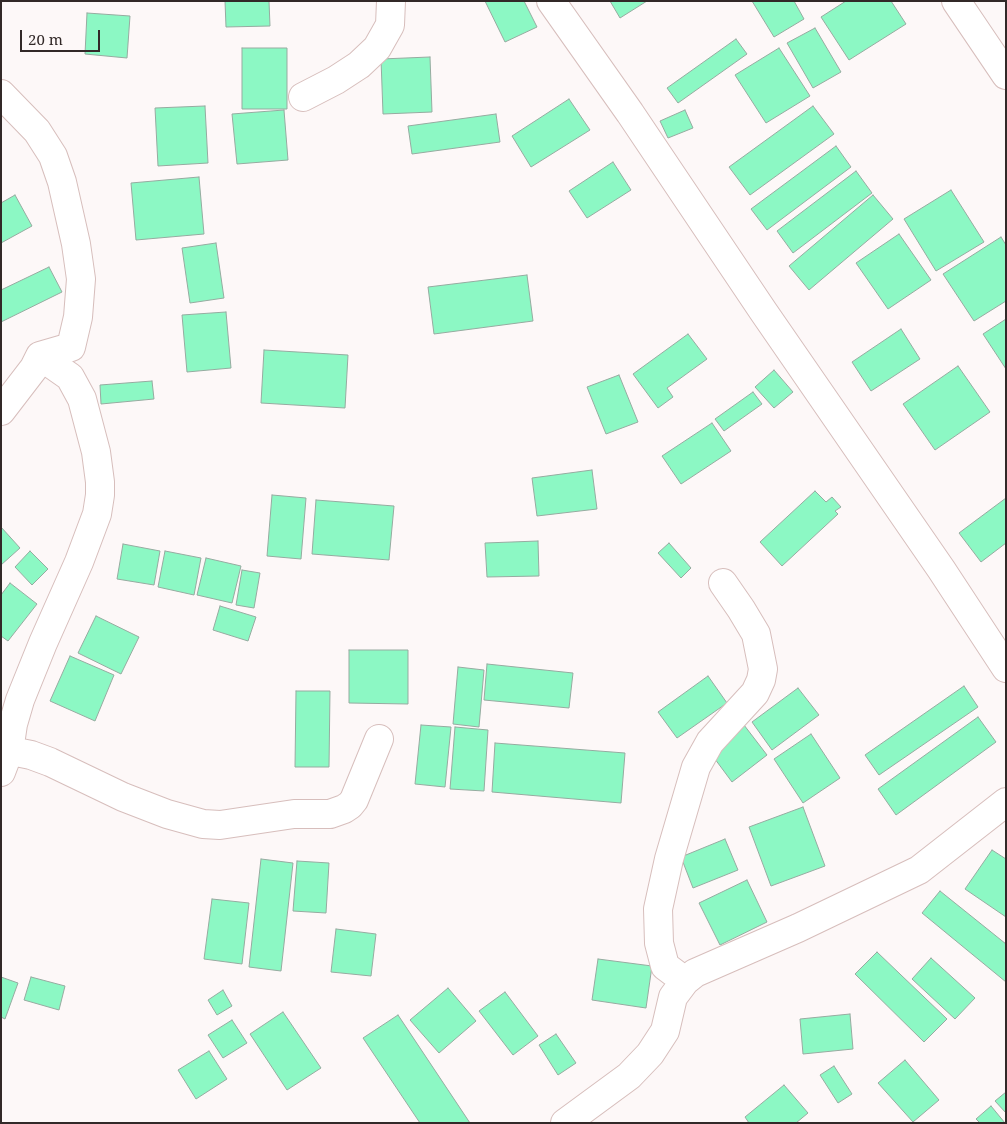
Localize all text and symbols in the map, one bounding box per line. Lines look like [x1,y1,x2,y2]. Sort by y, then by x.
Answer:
scale bar [22,20,102,52]
text: 20 m [28,29,63,49]

